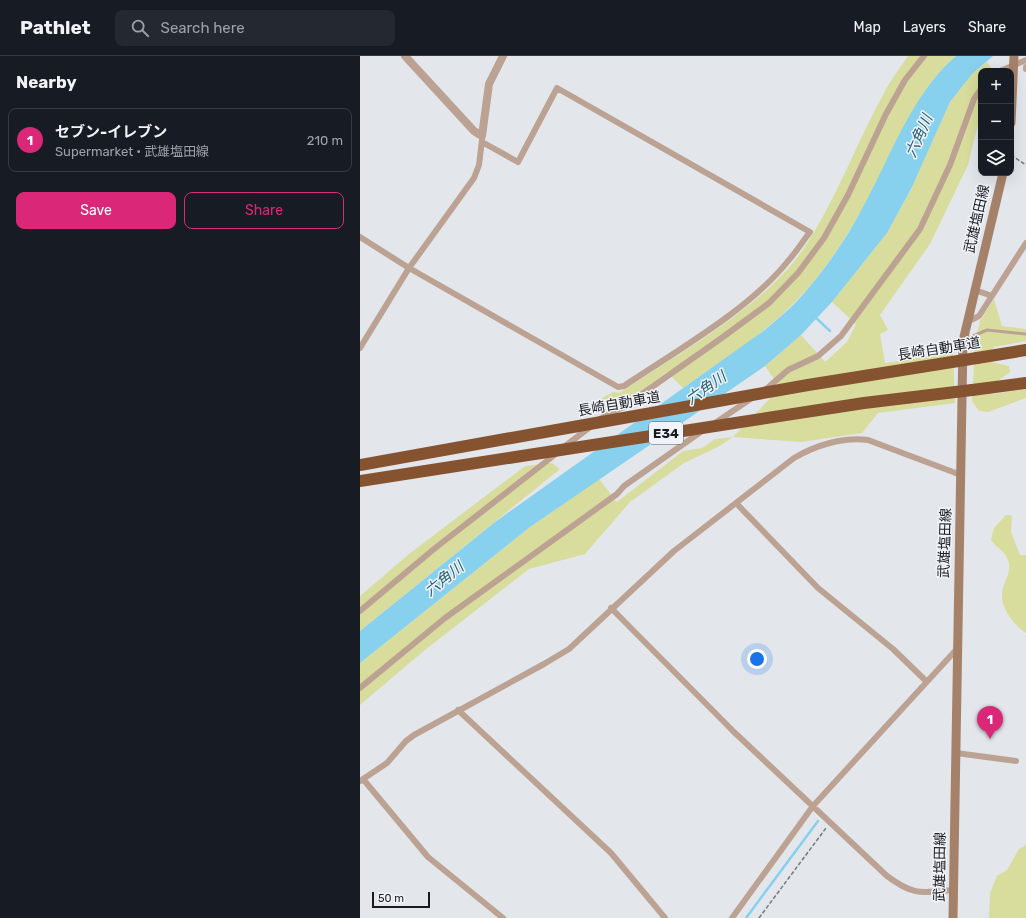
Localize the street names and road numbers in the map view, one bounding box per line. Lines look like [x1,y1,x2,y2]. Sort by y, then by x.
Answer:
street label: 武雄塩田線 [961,183,993,255]
street label: 長崎自動車道 [896,334,982,364]
street label: 長崎自動車道 [576,388,662,420]
road number: E34 [649,422,683,444]
street label: 武雄塩田線 [935,508,955,578]
street label: 武雄塩田線 [931,832,949,902]

